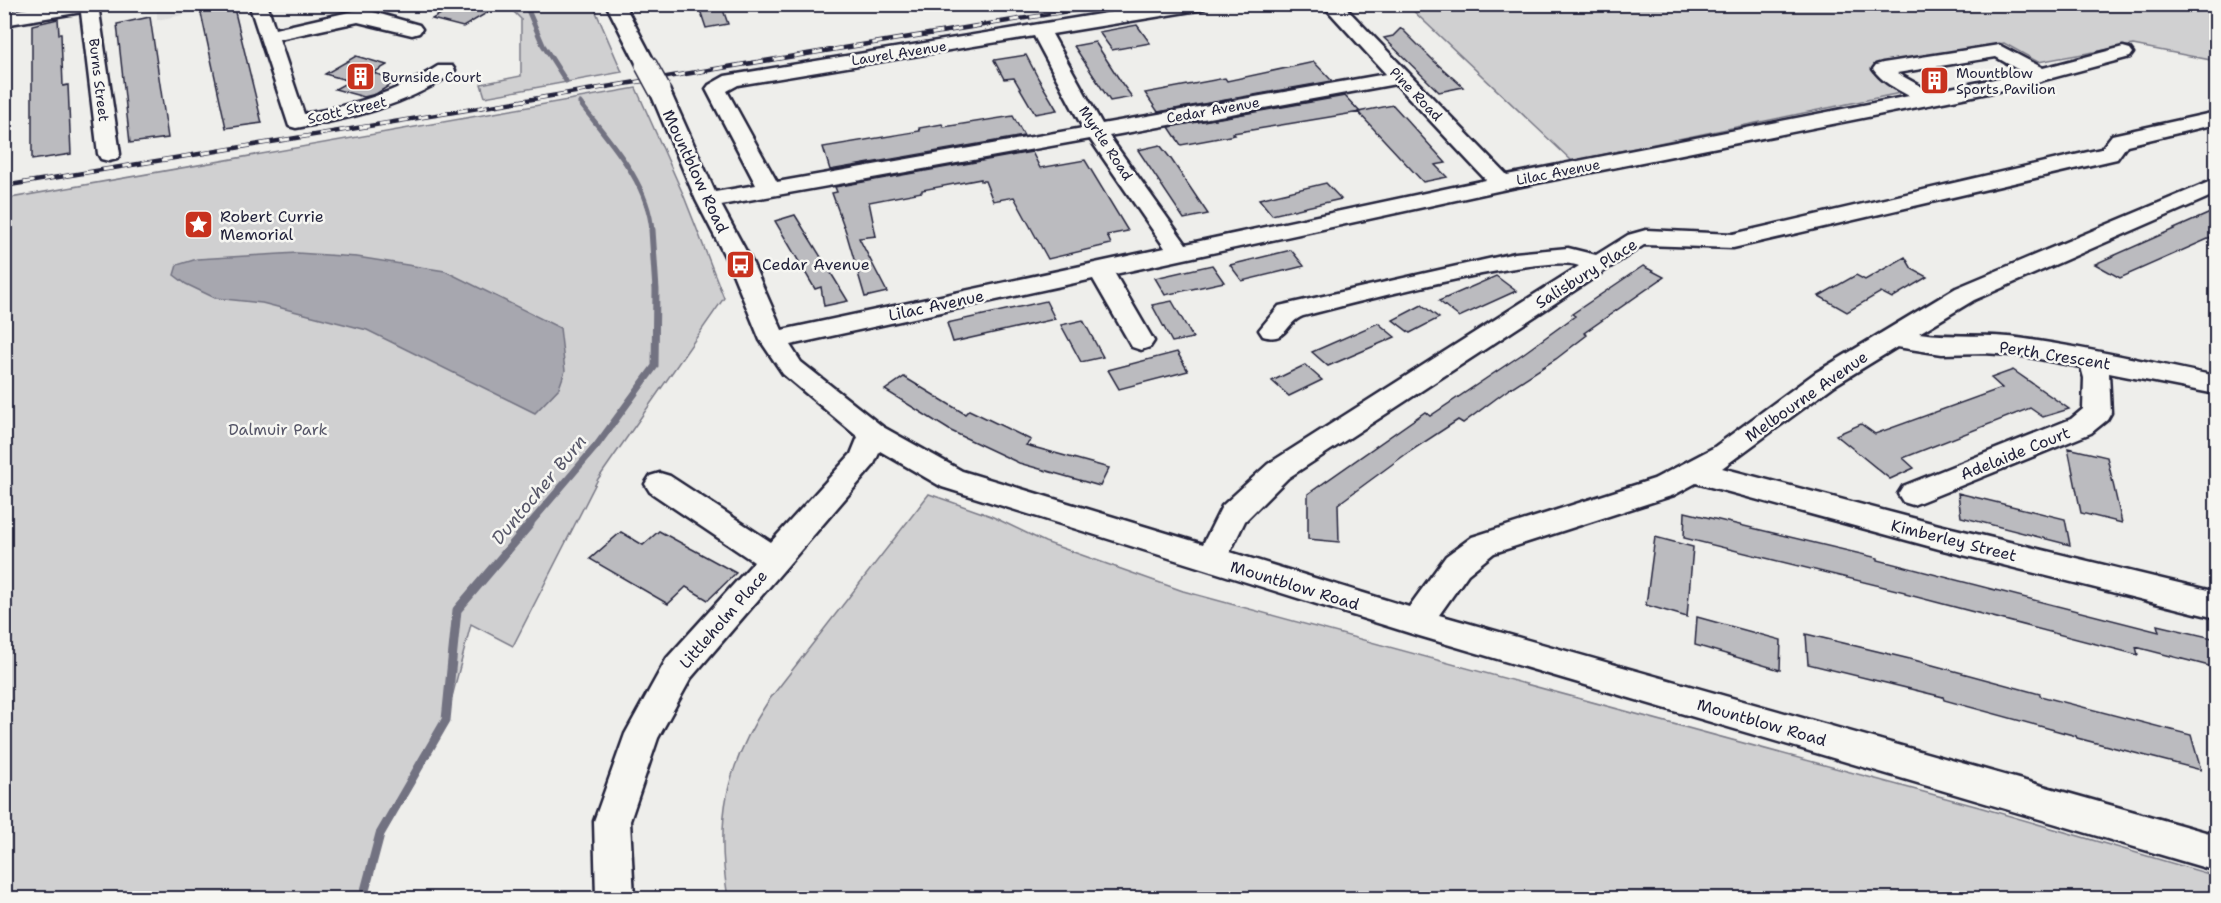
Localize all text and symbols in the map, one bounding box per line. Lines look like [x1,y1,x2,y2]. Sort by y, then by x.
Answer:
street label: Burns Street [85,37,113,123]
street label: Laurel Avenue [850,37,948,69]
building icon: Burnside Court [345,61,377,93]
street label: Pine Road [1386,63,1446,125]
place label: Mountblow Sports Pavilion [1956,64,2056,98]
building icon: Mountblow Sports Pavilion [1919,65,1951,97]
place label: Burnside Court [382,68,482,86]
street label: Scott Street [306,92,388,128]
street label: Cedar Avenue [1165,93,1261,127]
street label: Myrtle Road [1075,102,1137,184]
street label: Mountblow Road [658,106,733,236]
street label: Lilac Avenue [1514,155,1602,189]
place label: Robert Currie Memorial [220,206,324,245]
place icon: Robert Currie Memorial [183,209,215,241]
street label: Salisbury Place [1531,234,1641,313]
bus stop icon: Cedar Avenue [725,248,757,280]
place label: Cedar Avenue [762,254,870,275]
street label: Lilac Avenue [886,285,986,326]
street label: Perth Crescent [1998,336,2112,375]
street label: Melbourne Avenue [1741,346,1872,447]
park label: Dalmuir Park [228,419,328,440]
street label: Adelaide Court [1957,422,2073,485]
water label: Duntocher Burn [486,430,592,550]
street label: Kimberley Street [1889,515,2019,566]
street label: Mountblow Road [1228,556,1362,615]
street label: Littleholm Place [675,566,772,673]
street label: Mountblow Road [1695,694,1829,751]

